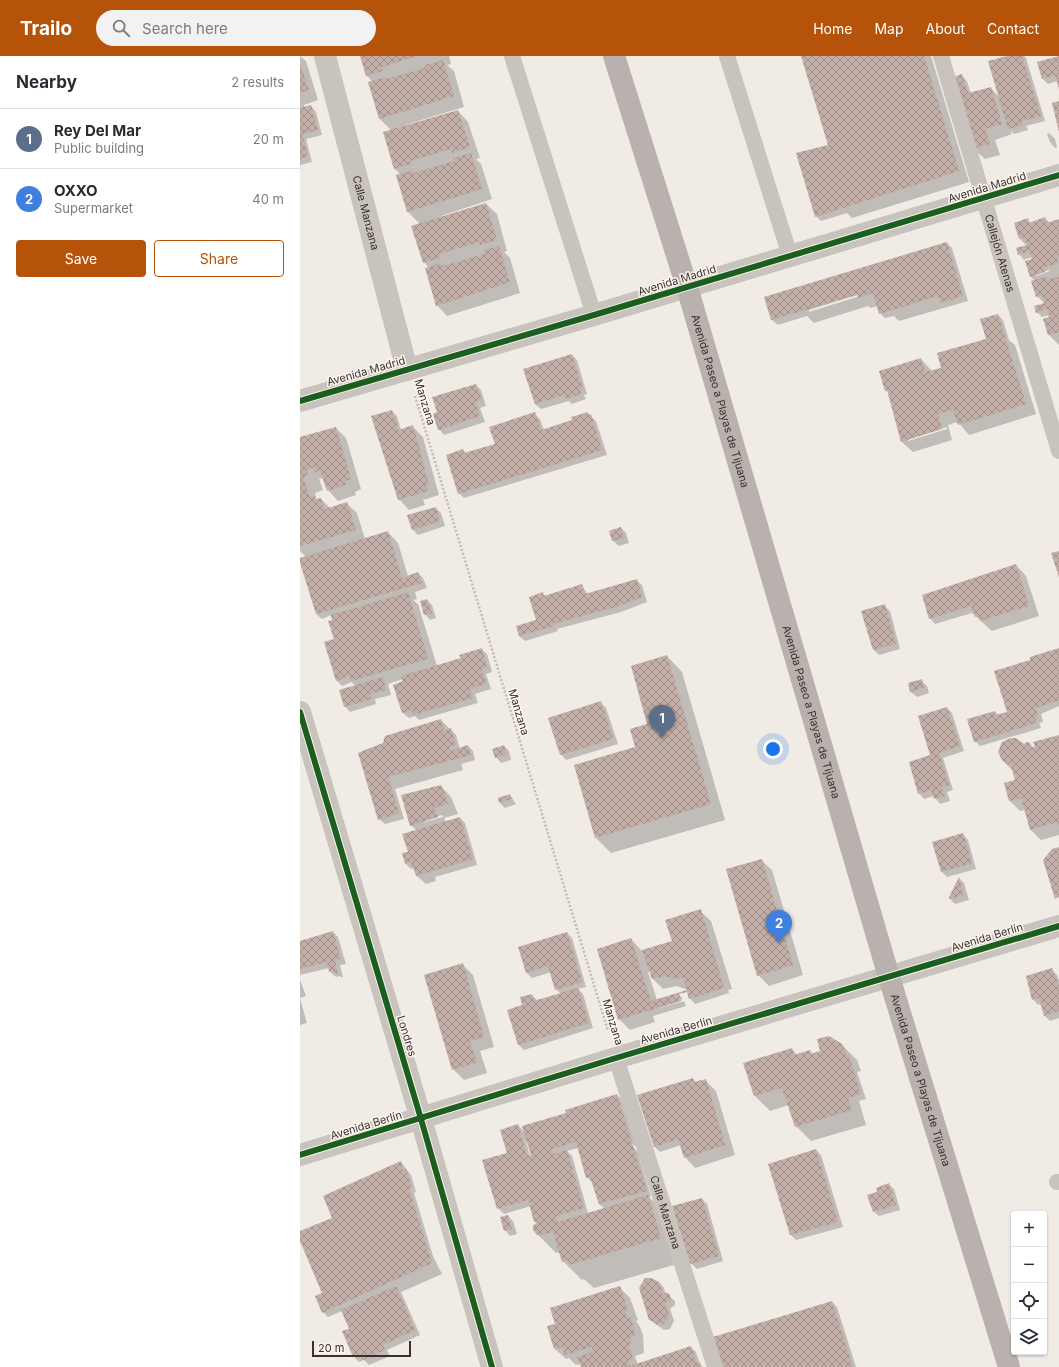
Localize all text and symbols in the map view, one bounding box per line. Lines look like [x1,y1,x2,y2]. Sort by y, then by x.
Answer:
search box [96,10,376,46]
text: Trailo [20,17,72,40]
icon: search [110,17,132,39]
text: Search here [142,19,228,38]
text: Home [813,20,852,37]
text: Map [874,20,904,37]
text: About [926,20,965,37]
text: Contact [987,20,1039,37]
text: Nearby [16,72,77,92]
text: 2 results [231,74,284,90]
text: Rey Del Mar [54,121,141,140]
text: 1 [26,131,32,147]
text: 20 m [253,131,284,147]
text: Public building [54,140,144,156]
street label: Avenida Madrid [946,168,1028,206]
street label: Calle Manzana [349,174,382,252]
text: OXXO [54,181,98,200]
text: 2 [25,191,33,207]
text: 40 m [252,191,284,207]
text: Supermarket [54,200,133,216]
street label: Callejón Atenas [982,213,1018,294]
button: Save [16,240,146,277]
button: Share [154,240,284,277]
street label: Avenida Madrid [636,261,718,299]
street label: Avenida Paseo a Playas de Tijuana [688,313,752,489]
street label: Avenida Madrid [325,353,407,389]
street label: Manzana [411,377,439,427]
street label: Avenida Paseo a Playas de Tijuana [779,624,843,800]
street label: Manzana [505,687,533,737]
pin: 1 [649,705,675,738]
your location [763,739,783,759]
pin: 2 [766,910,792,943]
street label: Avenida Berlín [949,919,1025,955]
street label: Avenida Paseo a Playas de Tijuana [888,992,954,1168]
street label: Manzana [599,997,627,1047]
street label: Avenida Berlín [638,1013,714,1047]
street label: Londres [394,1014,420,1058]
street label: Avenida Berlín [328,1107,404,1143]
street label: Calle Manzana [647,1174,684,1251]
map controls [1011,1211,1047,1355]
button: + [1011,1211,1047,1247]
button: − [1011,1247,1047,1283]
button: locate [1011,1283,1047,1319]
button: layers [1011,1319,1047,1355]
scale bar [312,1339,411,1358]
text: 20 m [318,1341,344,1355]

